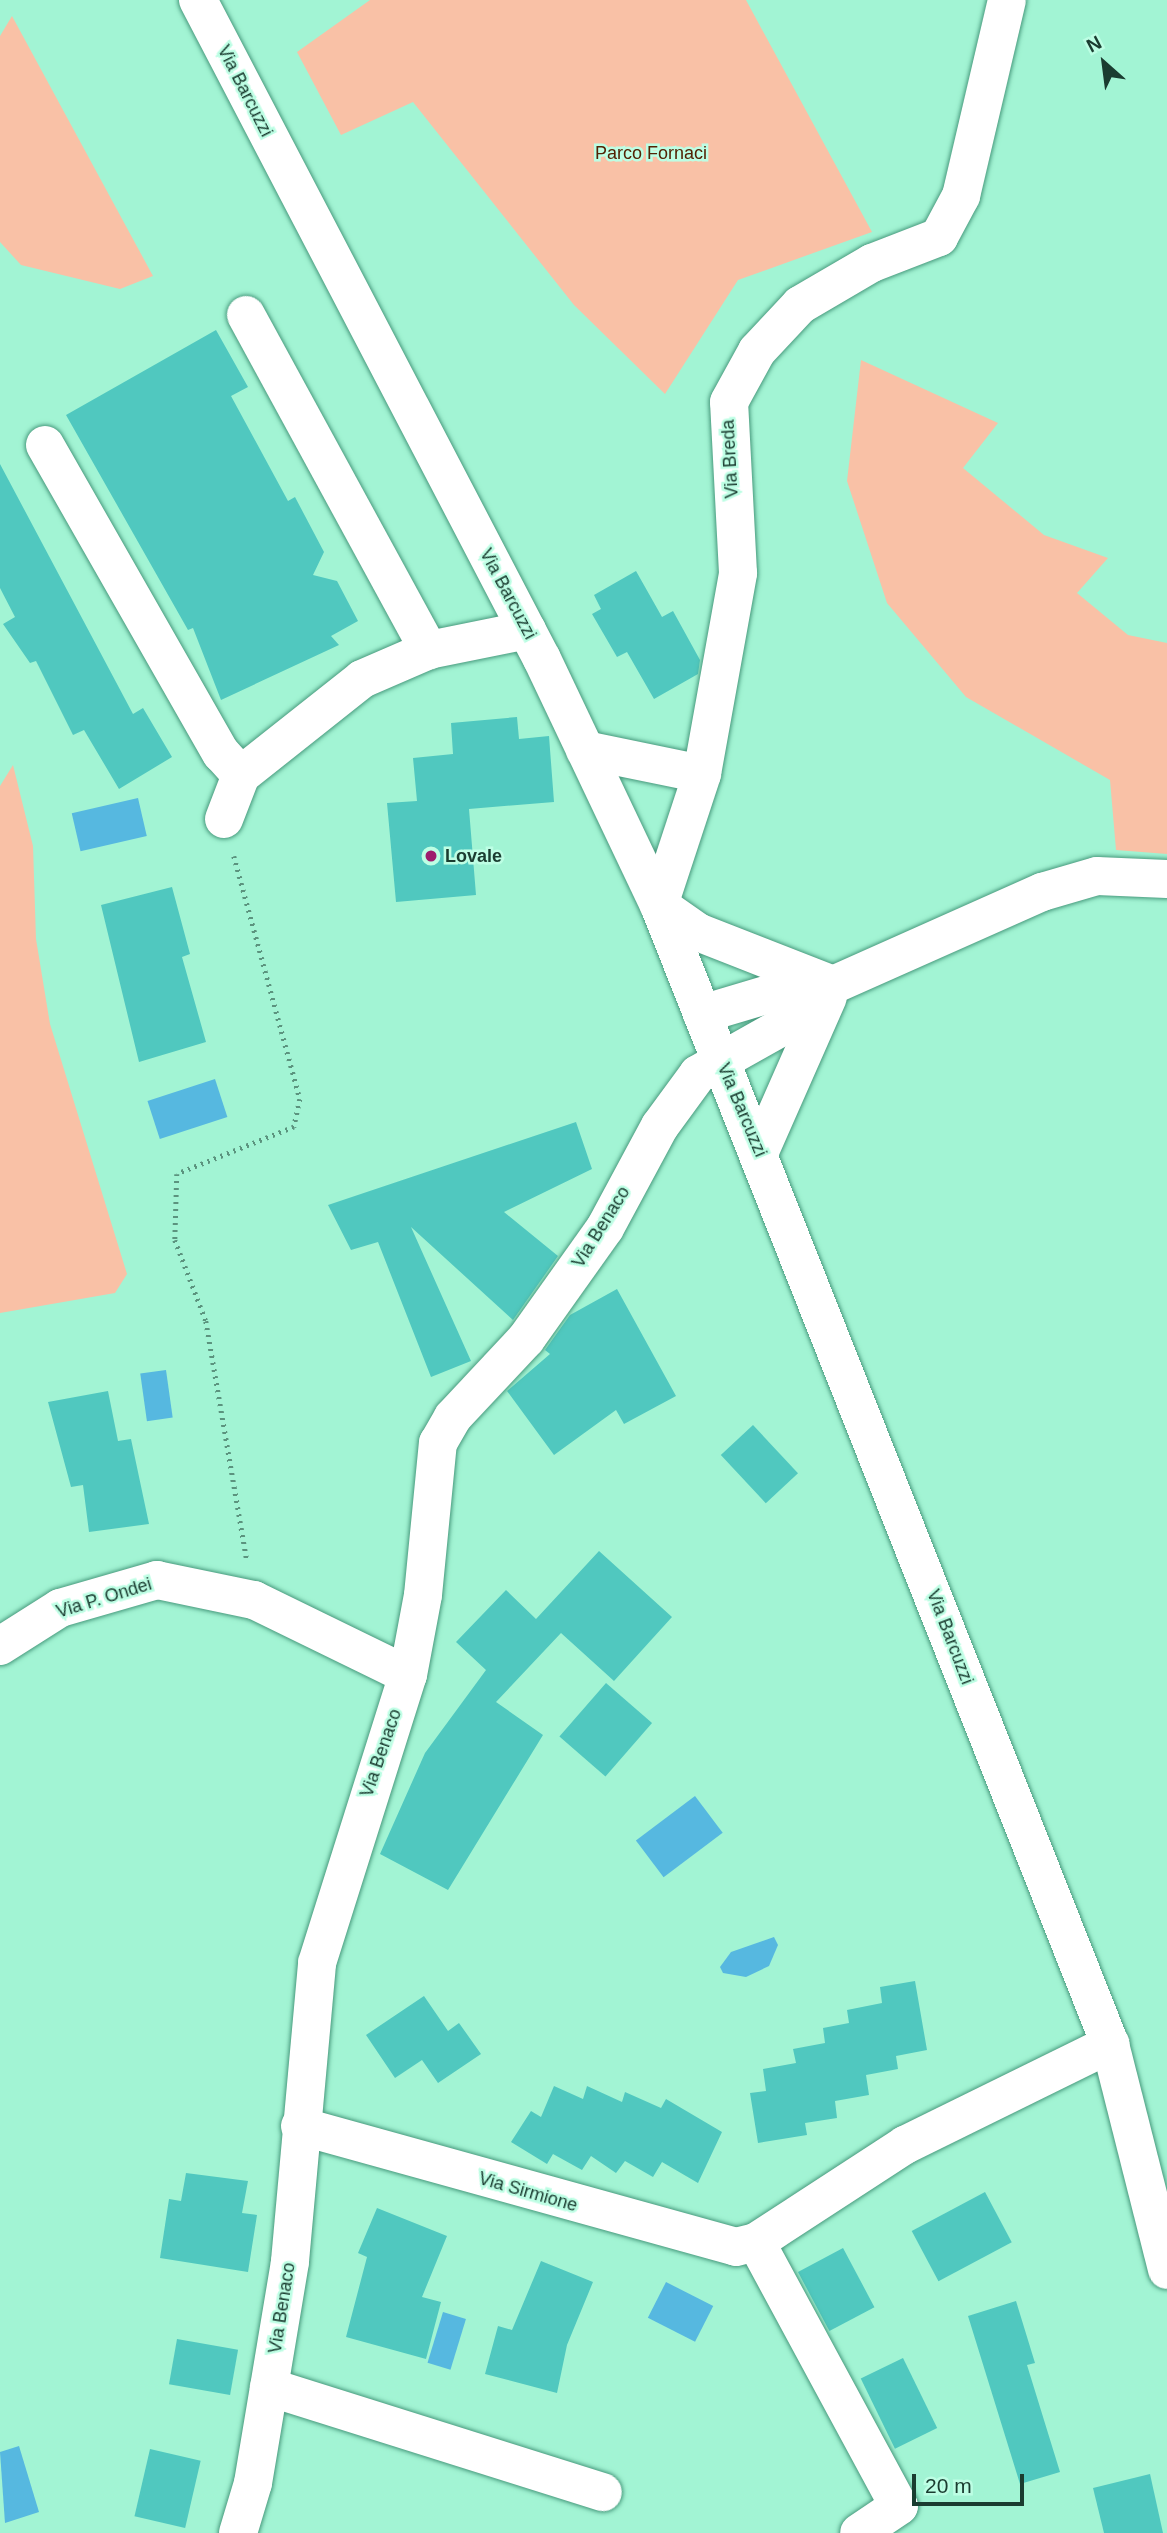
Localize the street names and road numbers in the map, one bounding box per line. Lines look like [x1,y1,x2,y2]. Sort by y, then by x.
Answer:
street label: Via Barcuzzi [213,42,277,140]
street label: Via Breda [717,419,743,499]
street label: Via Barcuzzi [475,545,541,643]
street label: Via Barcuzzi [713,1060,771,1160]
street label: Via Benaco [568,1182,634,1272]
street label: Via P. Ondei [54,1573,154,1623]
street label: Via Barcuzzi [922,1587,978,1687]
street label: Via Benaco [356,1706,406,1800]
street label: Via Sirmione [476,2168,580,2216]
street label: Via Benaco [264,2261,300,2355]

